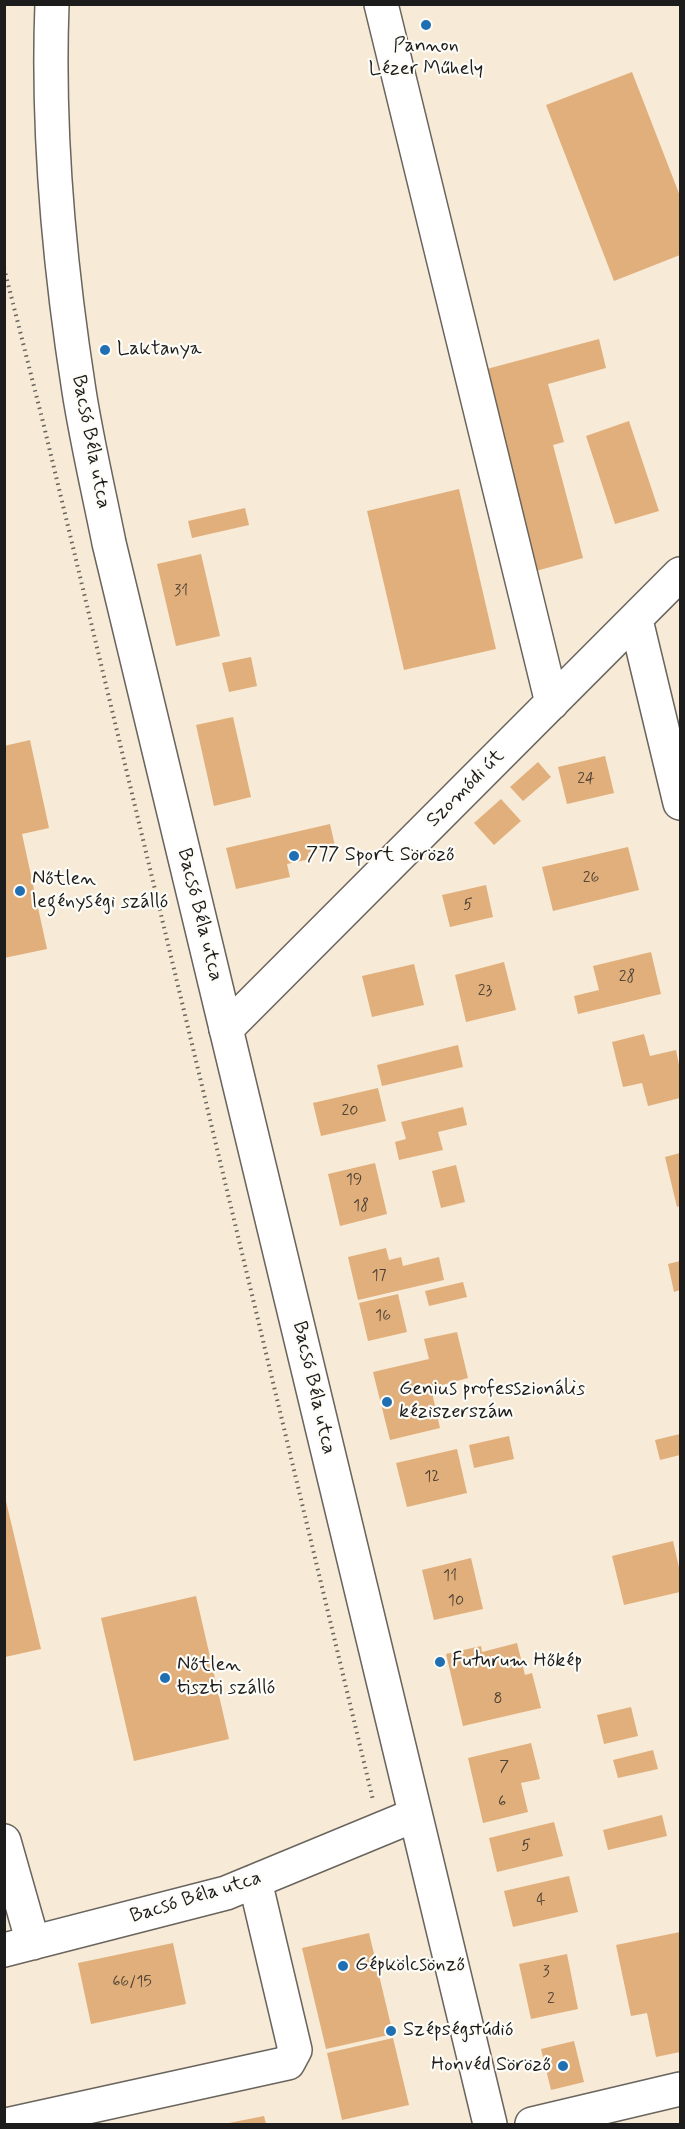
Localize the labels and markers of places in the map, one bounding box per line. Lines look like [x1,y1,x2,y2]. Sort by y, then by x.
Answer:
marker: Pannon Lézer Műhely [419,18,433,32]
place label: Pannon Lézer Műhely [369,35,483,82]
place label: Laktanya [117,338,202,362]
marker: Laktanya [98,343,112,357]
place label: 777 Sport Söröző [306,844,455,868]
marker: 777 Sport Söröző [287,849,301,863]
place label: Nőtlen legénységi szálló [32,868,168,915]
marker: Nőtlen legénységi szálló [13,884,27,898]
place label: Genius professzionális kéziszerszám [399,1378,585,1425]
marker: Genius professzionális kéziszerszám [380,1395,394,1409]
place label: Futurum Hőkép [452,1650,582,1674]
place label: Nőtlen tiszti szálló [177,1654,275,1701]
marker: Futurum Hőkép [433,1655,447,1669]
marker: Nőtlen tiszti szálló [158,1671,172,1685]
place label: Gépkölcsönző [355,1954,465,1978]
marker: Gépkölcsönző [336,1959,350,1973]
place label: Szépségstúdió [403,2019,513,2043]
marker: Szépségstúdió [384,2024,398,2038]
place label: Honvéd Söröző [431,2054,551,2078]
marker: Honvéd Söröző [556,2059,570,2073]

